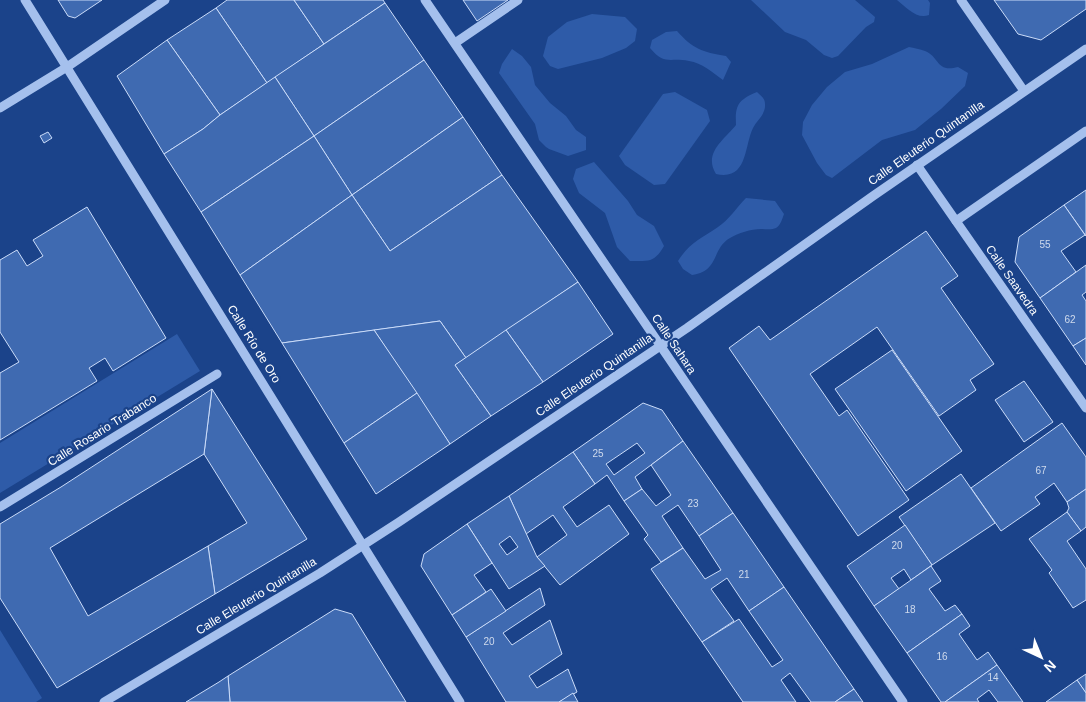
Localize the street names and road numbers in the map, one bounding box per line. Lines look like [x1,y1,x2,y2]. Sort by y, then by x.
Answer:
street label: Calle Eleuterio Quintanilla [865,97,987,188]
street label: Calle Saavedra [983,242,1041,318]
street label: Calle Río de Oro [224,302,284,386]
street label: Calle Sahara [649,311,699,377]
street label: Calle Eleuterio Quintanilla [533,330,655,419]
street label: Calle Rosario Trabanco [45,391,159,469]
street label: Calle Eleuterio Quintanilla [193,554,319,638]

